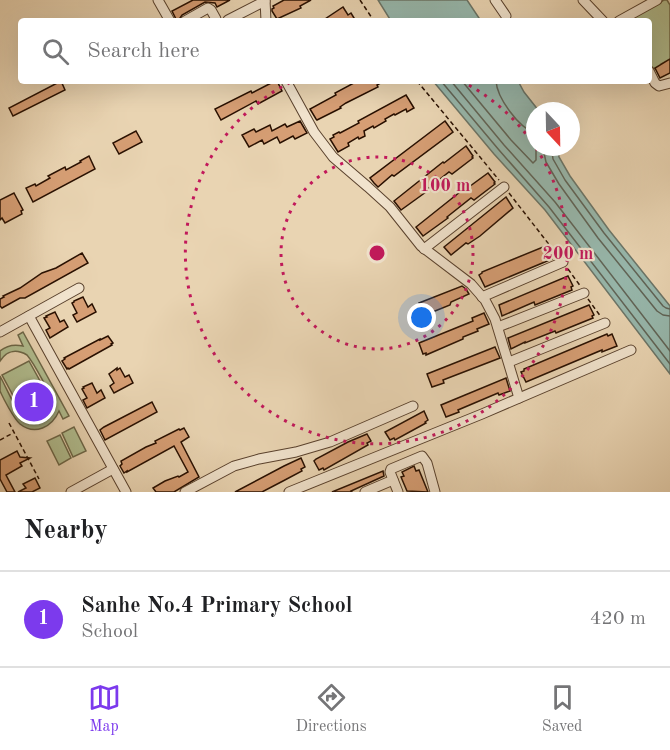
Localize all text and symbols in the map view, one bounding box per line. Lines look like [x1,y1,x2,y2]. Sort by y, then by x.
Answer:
search box [18,18,652,84]
icon: search [39,35,72,68]
text: Search here [87,40,200,62]
north arrow [526,102,580,156]
text: 100 m [420,177,470,195]
centre of rings [367,243,387,263]
text: 200 m [543,245,593,263]
your location [407,303,436,332]
pin: 1 [15,380,54,424]
text: Nearby [24,518,108,544]
text: Sanhe No.4 Primary School [81,595,353,617]
text: 1 [38,609,49,629]
text: 420 m [590,609,646,629]
text: School [81,622,138,642]
tab: Map [88,681,121,737]
tab: Directions [296,681,367,737]
tab: Saved [542,681,582,737]

